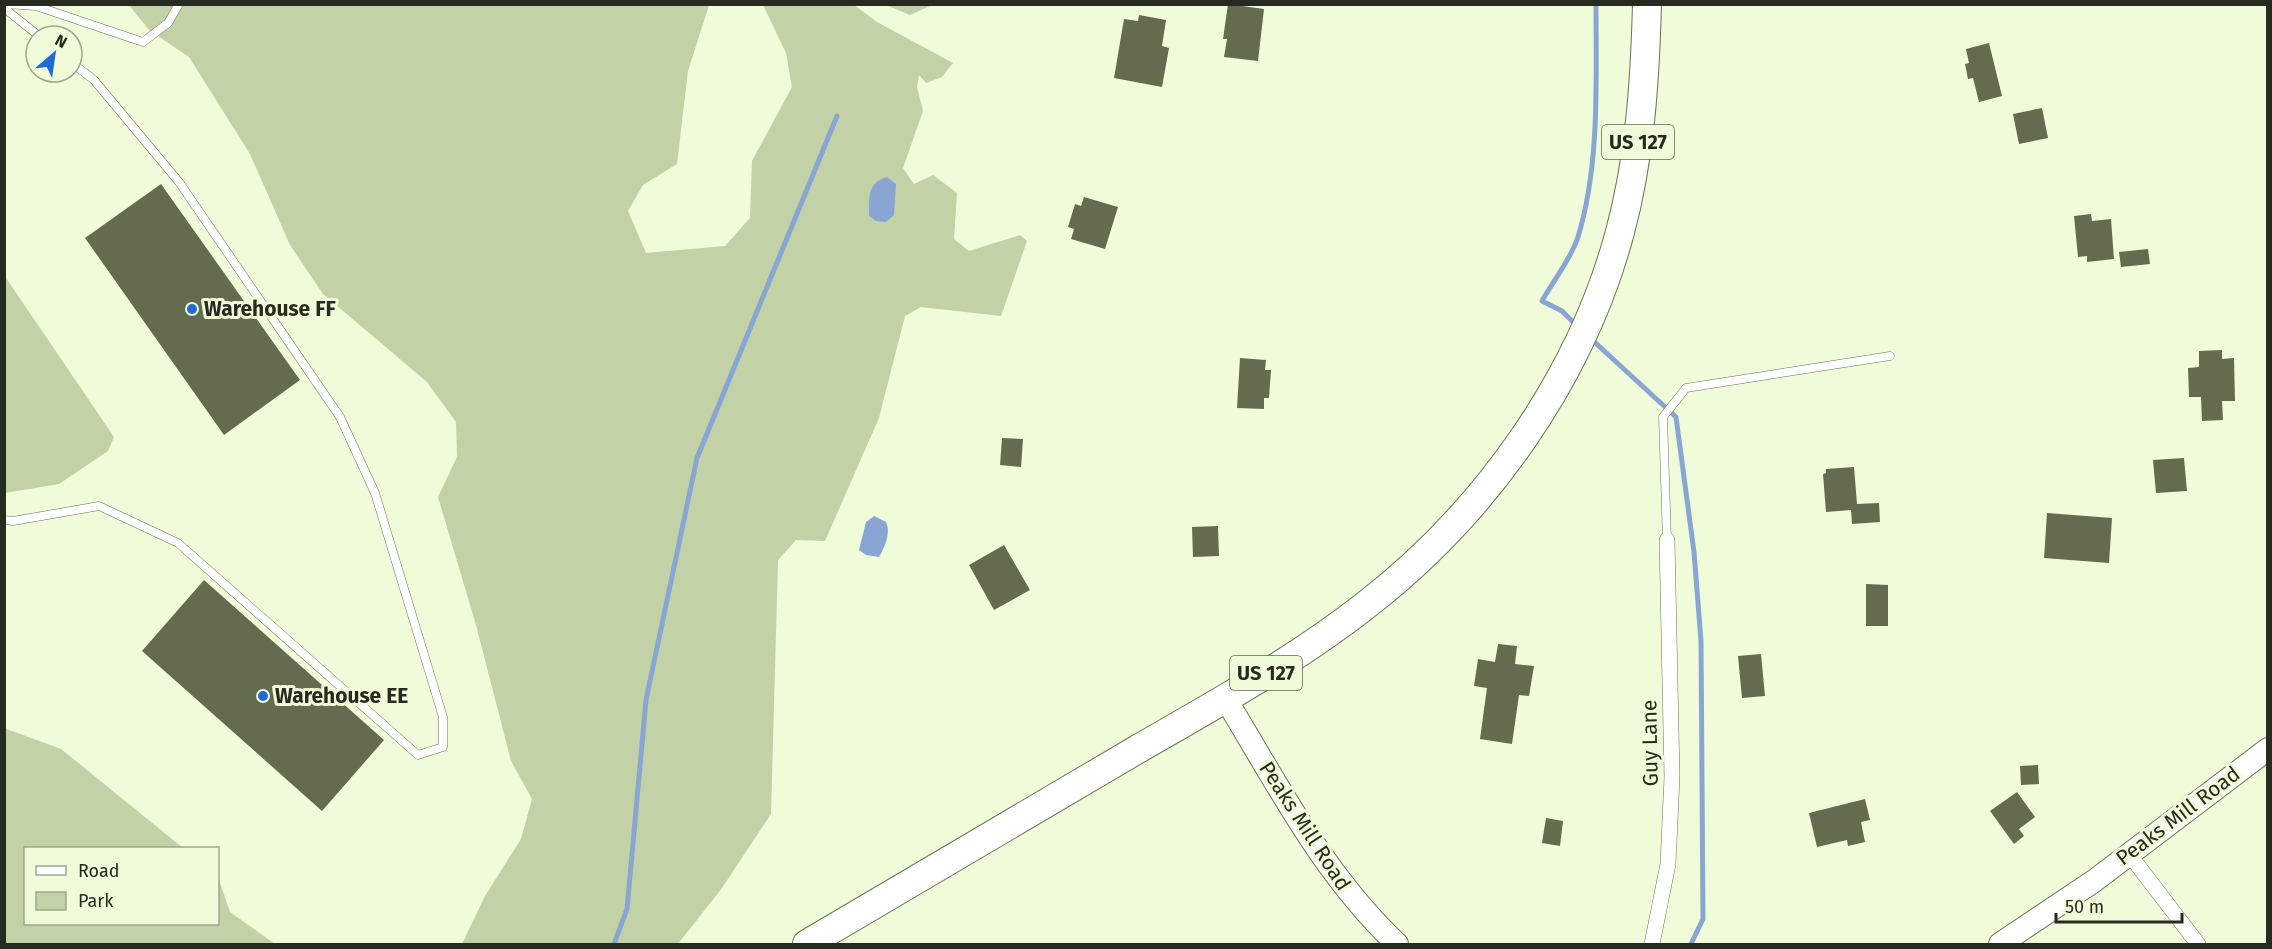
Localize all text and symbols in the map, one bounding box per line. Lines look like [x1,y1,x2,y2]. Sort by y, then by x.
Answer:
north arrow [24,24,84,84]
text: N [52,30,70,52]
road number: US 127 [1602,125,1674,159]
place label: Warehouse FF [204,296,336,322]
marker: Warehouse FF [185,302,199,316]
road number: US 127 [1230,656,1302,690]
place label: Warehouse EE [275,683,408,709]
marker: Warehouse EE [256,689,270,703]
street label: Guy Lane [1636,699,1664,787]
street label: Peaks Mill Road [1254,757,1356,895]
street label: Peaks Mill Road [2111,761,2245,871]
legend [24,847,219,925]
text: Road [78,860,120,882]
scale bar [2056,886,2182,924]
text: Park [78,890,114,912]
text: 50 m [2065,896,2104,918]

